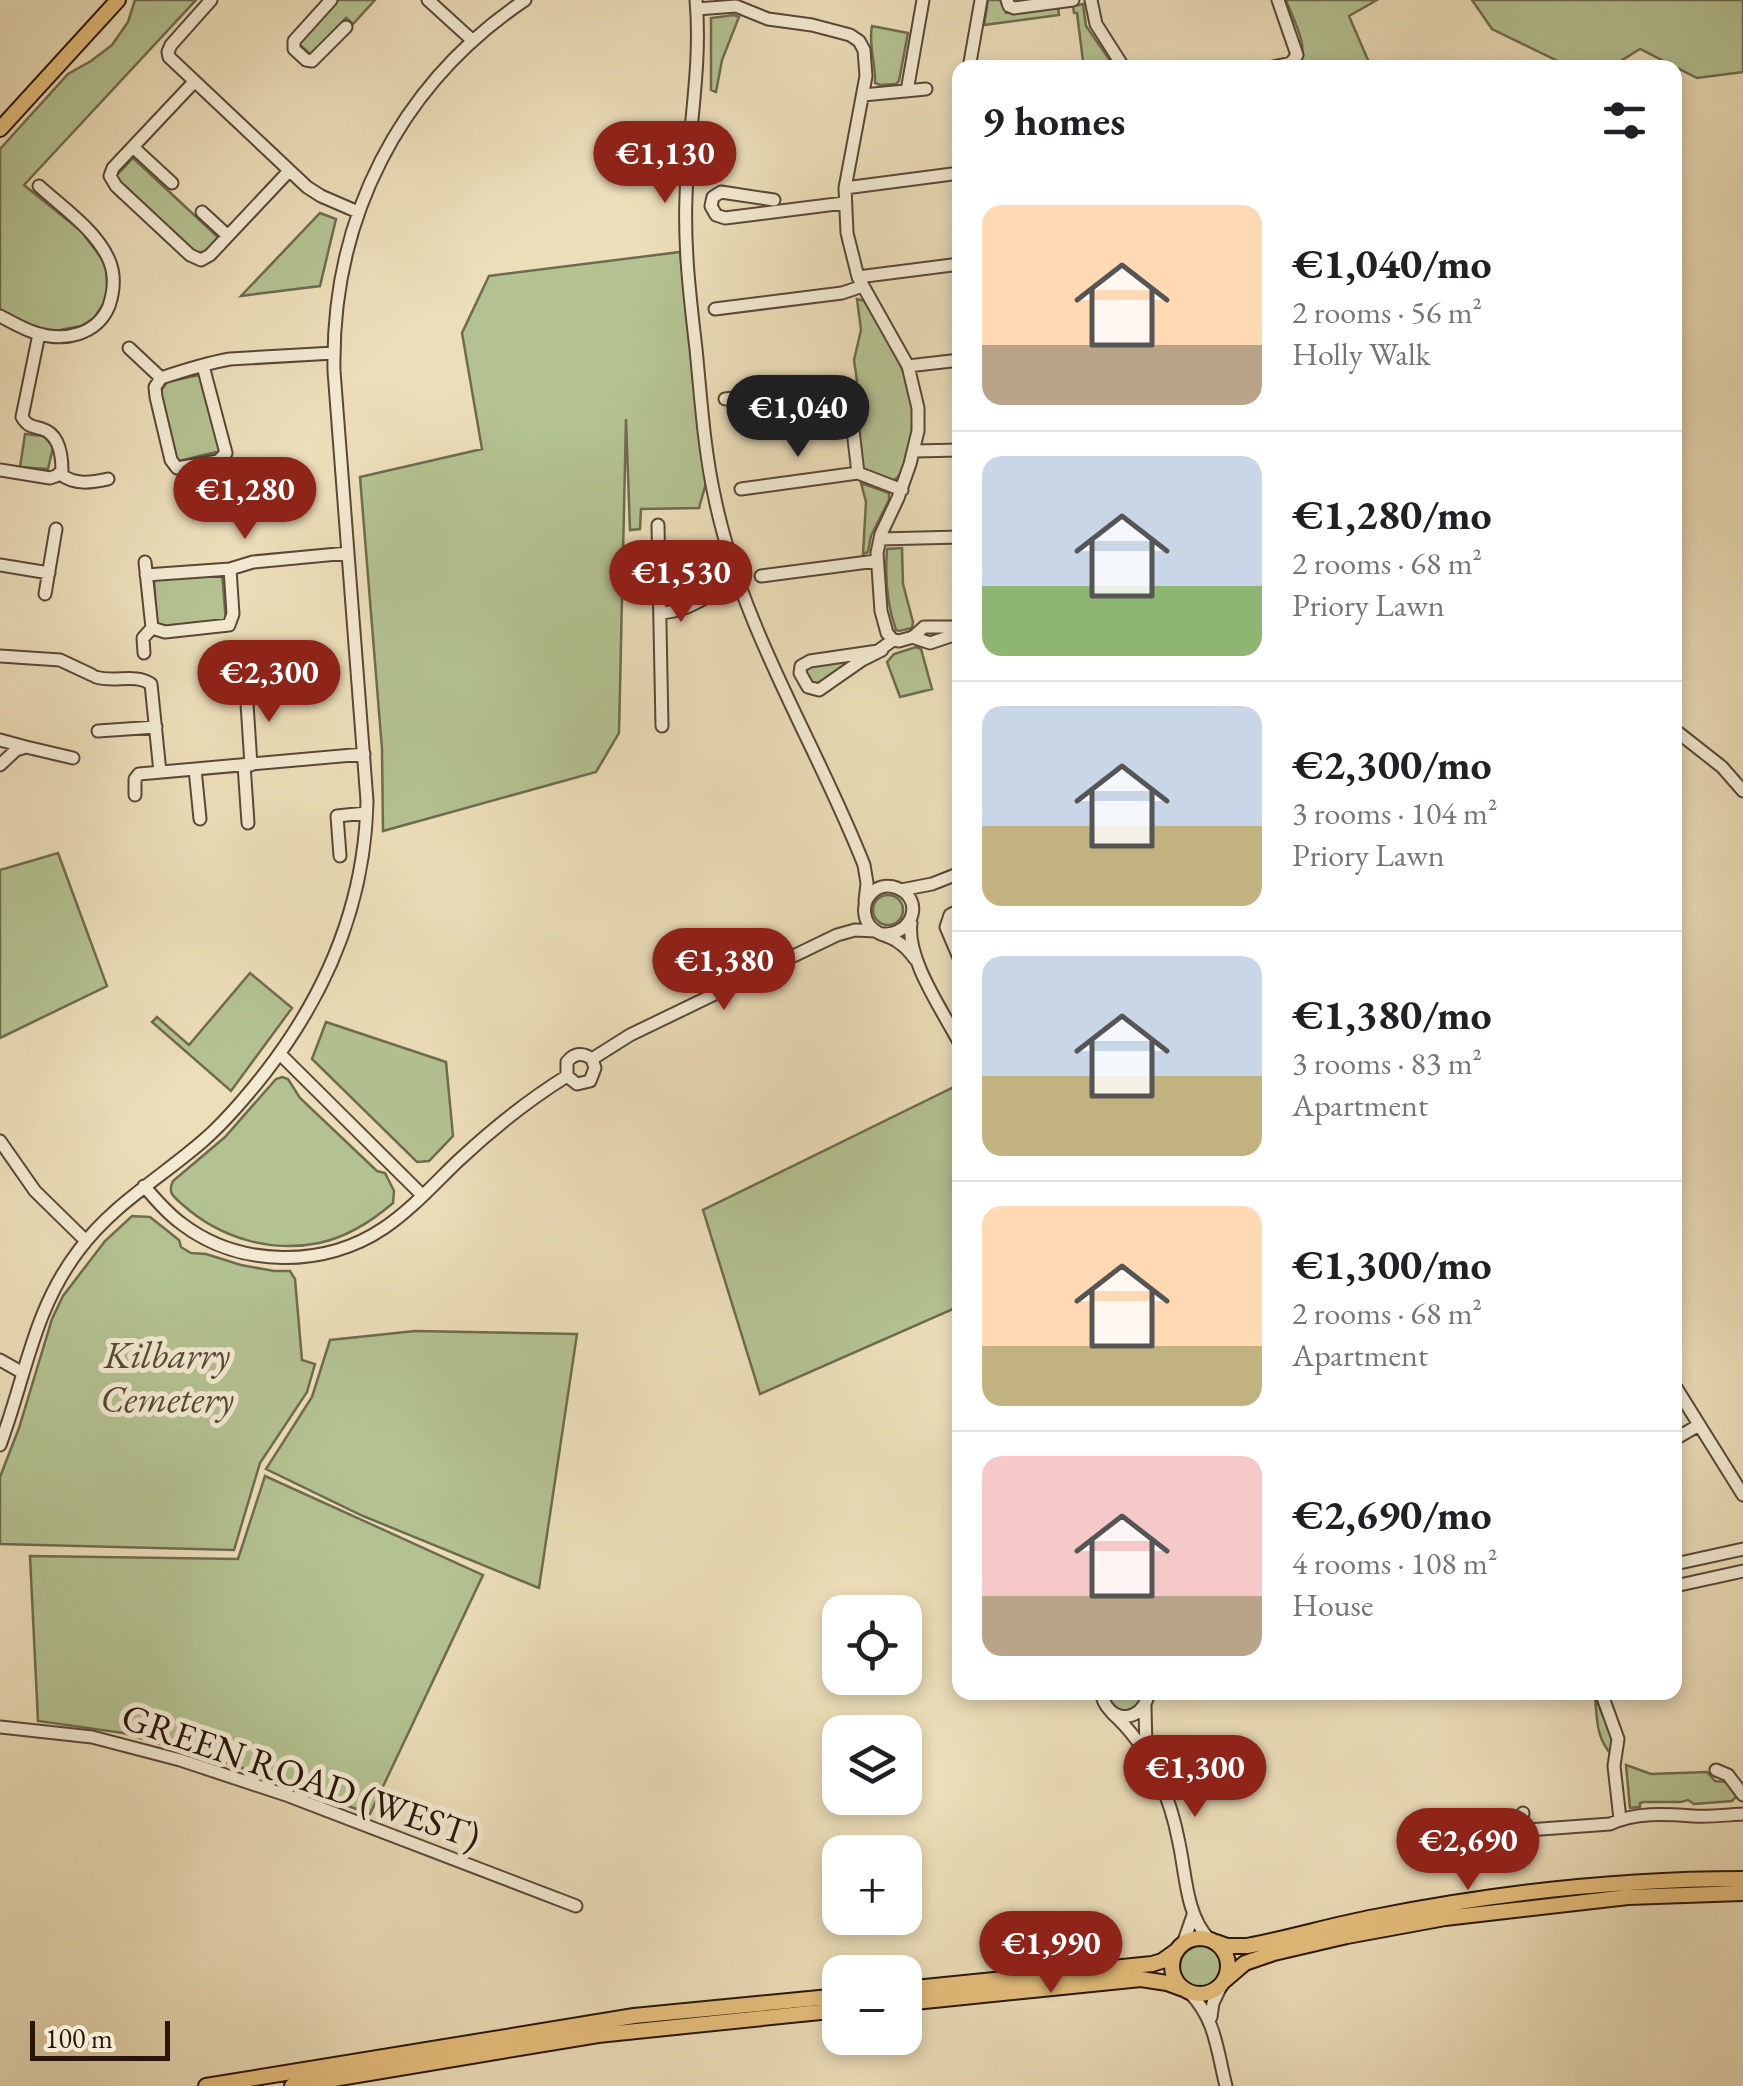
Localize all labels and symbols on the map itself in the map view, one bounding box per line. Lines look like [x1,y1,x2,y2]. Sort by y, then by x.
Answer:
pin: €1,130 [584,121,746,206]
pin: €1,040 [717,375,879,460]
pin: €1,280 [164,457,326,542]
pin: €1,530 [600,540,762,625]
pin: €2,300 [188,640,350,725]
pin: €1,380 [643,928,805,1013]
park label: Kilbarry Cemetery [100,1330,234,1423]
street label: GREEN ROAD (WEST) [115,1691,487,1860]
pin: €1,300 [1114,1735,1276,1820]
pin: €2,690 [1387,1808,1549,1893]
pin: €1,990 [970,1911,1132,1996]
scale bar [30,2016,170,2060]

